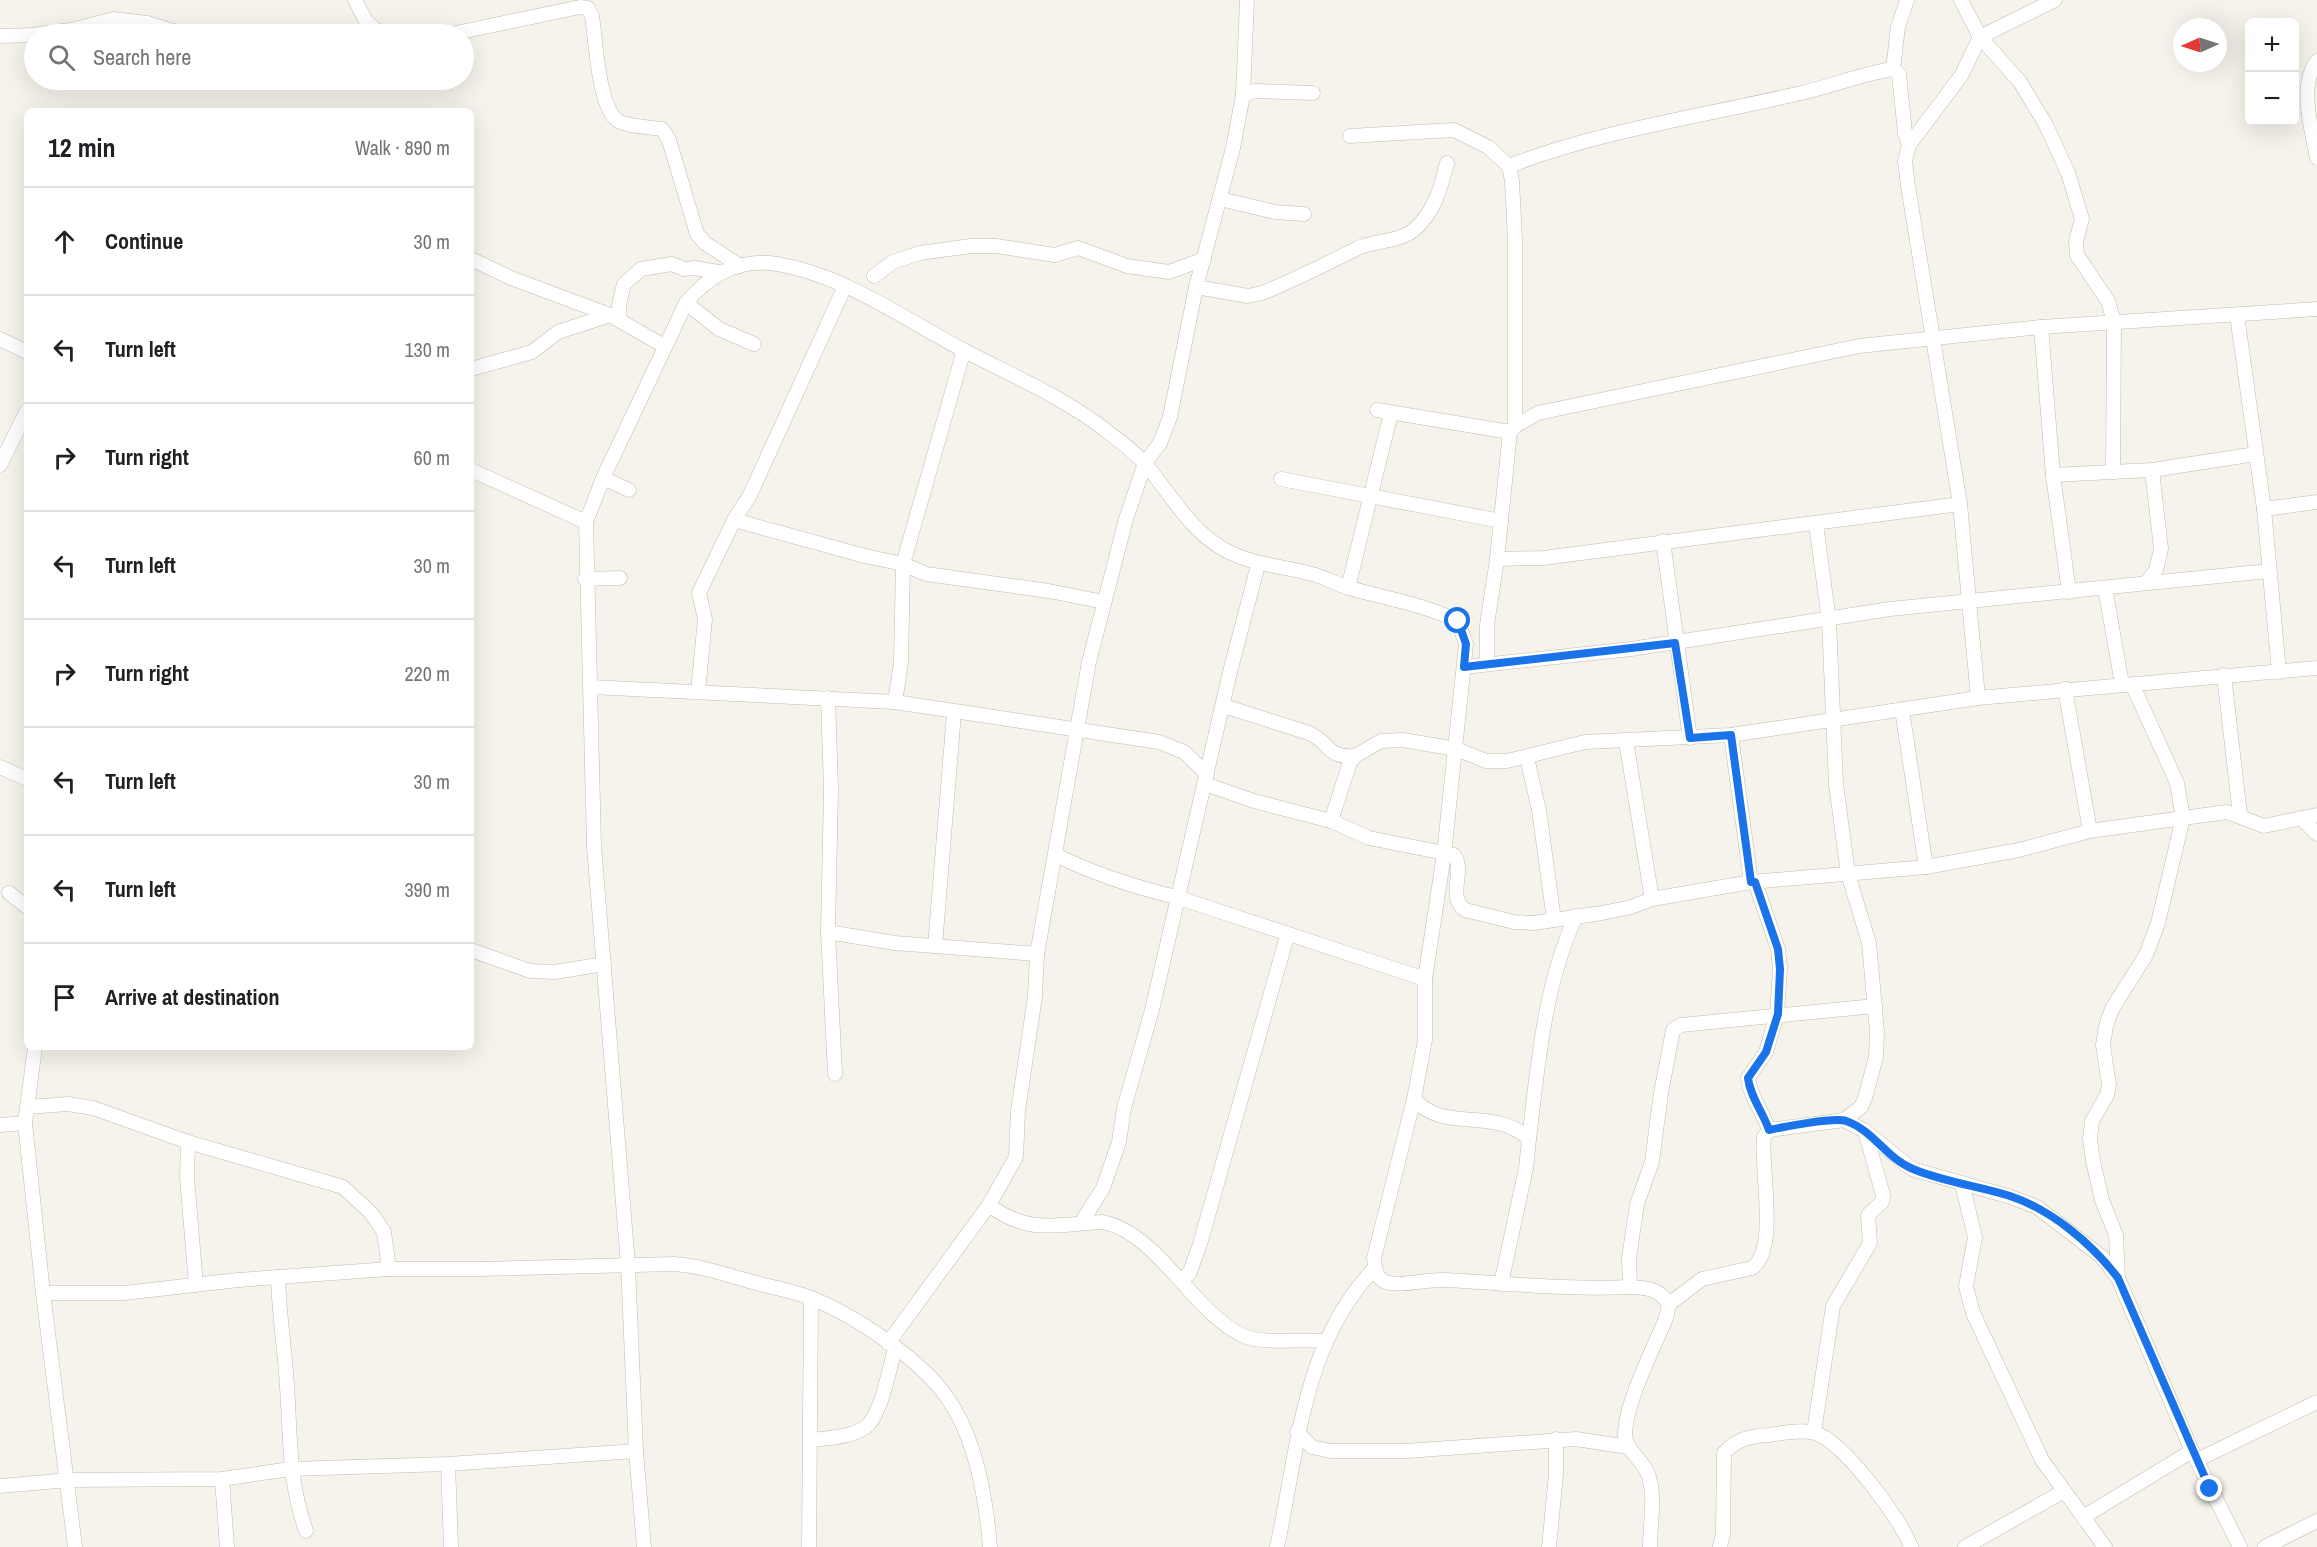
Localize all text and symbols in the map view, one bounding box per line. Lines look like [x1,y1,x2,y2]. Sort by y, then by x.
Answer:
north arrow [2173,18,2227,72]
map controls [2245,18,2299,126]
button: + [2245,18,2299,72]
search box [24,24,474,90]
icon: search [45,41,78,74]
text: Search here [93,42,191,72]
button: − [2245,72,2299,126]
text: 12 min [48,130,116,165]
text: Walk · 890 m [355,134,450,161]
icon: ahead [48,225,81,258]
text: Continue [105,226,183,256]
text: 30 m [414,228,450,255]
icon: left [48,333,81,366]
text: Turn left [105,334,176,364]
text: 130 m [404,336,450,363]
icon: right [48,441,81,474]
text: Turn right [105,442,189,472]
text: 60 m [414,444,450,471]
icon: left [48,549,81,582]
text: Turn left [105,550,176,580]
text: 30 m [414,552,450,579]
route start [1444,607,1470,633]
icon: right [48,657,81,690]
text: Turn right [105,658,189,688]
text: 220 m [404,660,450,687]
icon: left [48,765,81,798]
text: Turn left [105,766,176,796]
text: 30 m [414,768,450,795]
icon: left [48,873,81,906]
text: Turn left [105,874,176,904]
text: 390 m [404,876,450,903]
icon: arrive [48,981,81,1014]
text: Arrive at destination [105,982,279,1012]
route end [2196,1475,2222,1501]

